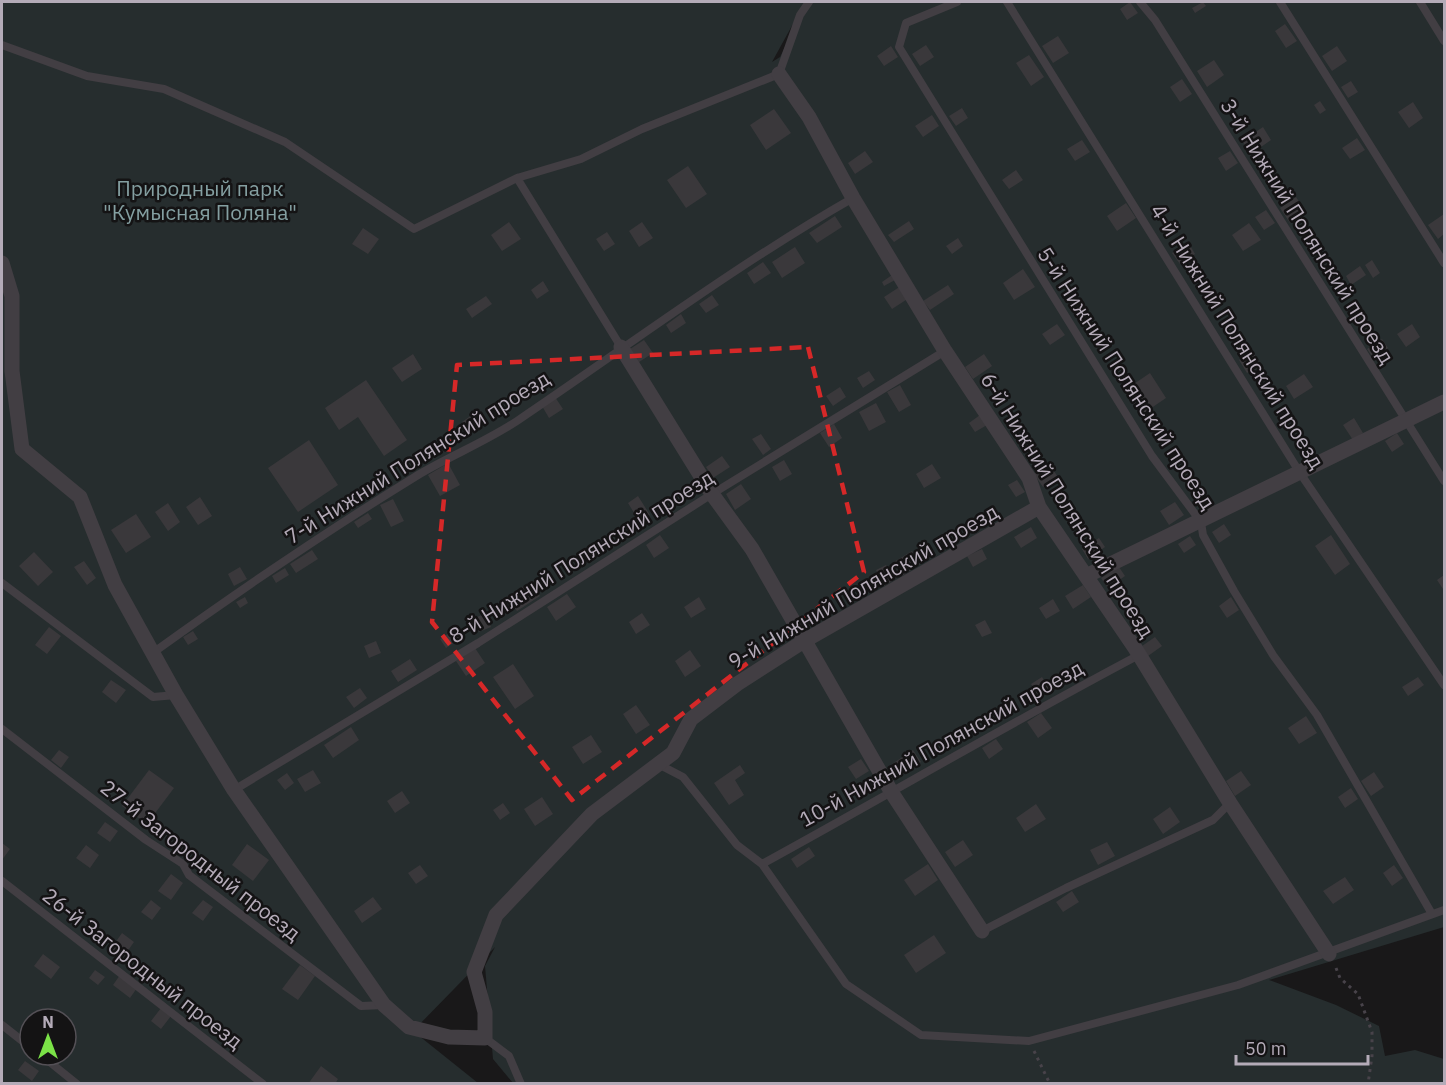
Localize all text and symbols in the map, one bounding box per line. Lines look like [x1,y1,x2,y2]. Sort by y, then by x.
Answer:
street label: 3-й Нижний Полянский проезд [1215,93,1401,369]
park label: Природный парк "Кумысная Поляна" [103,174,297,226]
street label: 4-й Нижний Полянский проезд [1145,198,1331,474]
street label: 5-й Нижний Полянский проезд [1031,241,1223,515]
street label: 7-й Нижний Полянский проезд [279,364,555,550]
street label: 6-й Нижний Полянский проезд [975,367,1161,643]
street label: 8-й Нижний Полянский проезд [443,463,719,649]
street label: 9-й Нижний Полянский проезд [723,497,1003,675]
street label: 10-й Нижний Полянский проезд [794,653,1088,833]
street label: 27-й Загородный проезд [95,773,307,947]
street label: 26-й Загородный проезд [37,881,249,1055]
north arrow [18,1007,78,1067]
text: N [42,1012,54,1032]
scale bar [1236,1028,1368,1066]
text: 50 m [1245,1037,1287,1060]

